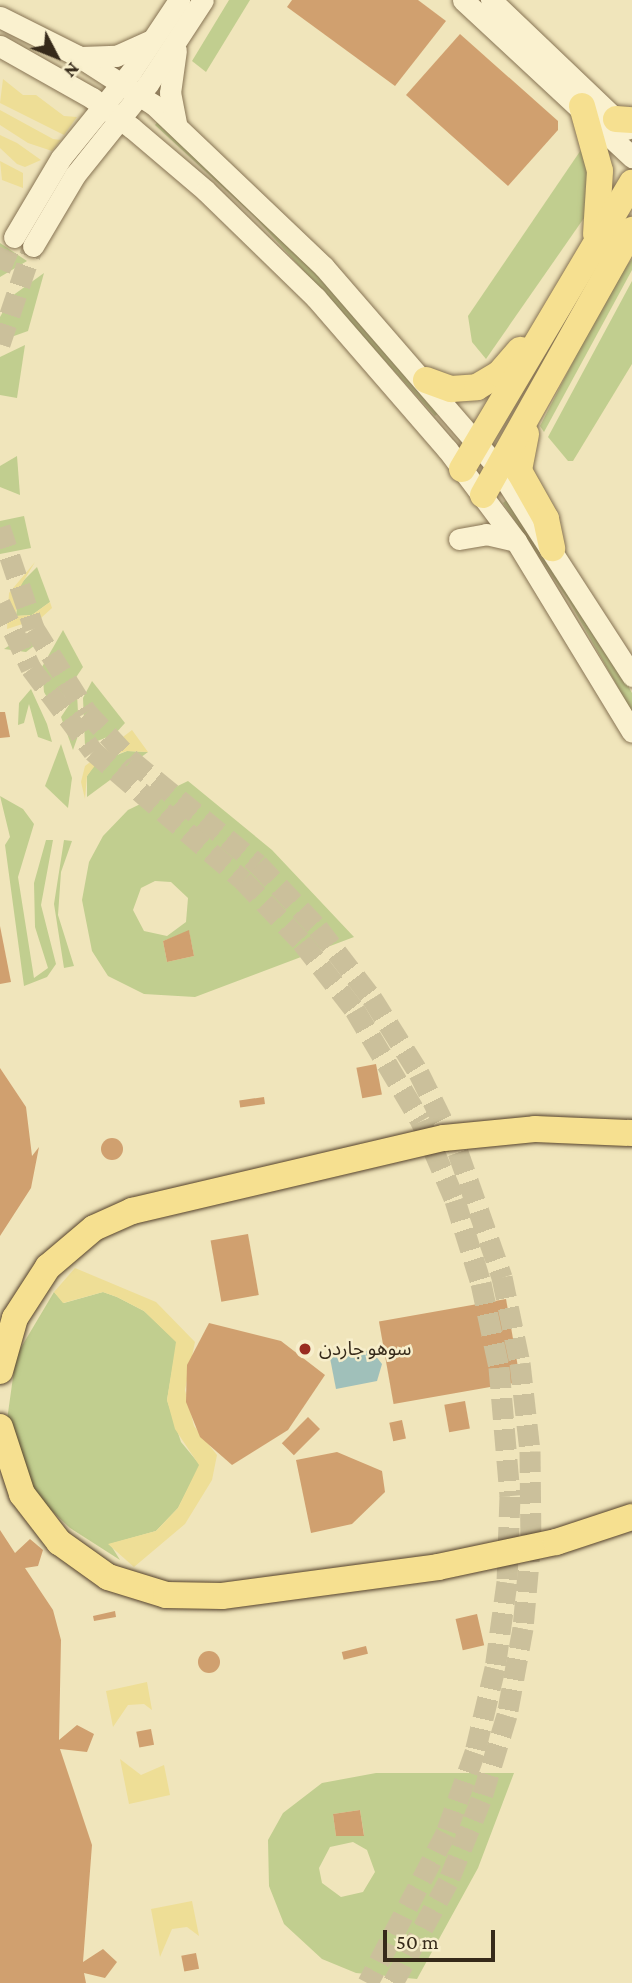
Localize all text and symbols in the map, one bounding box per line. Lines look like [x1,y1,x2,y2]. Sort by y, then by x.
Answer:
north arrow [21,21,91,91]
text: N [60,59,84,82]
place label: سوهو جاردن [319,1338,412,1360]
marker: سوهو جاردن [297,1341,313,1357]
scale bar [387,1916,499,1960]
text: 50 m [396,1930,439,1954]

